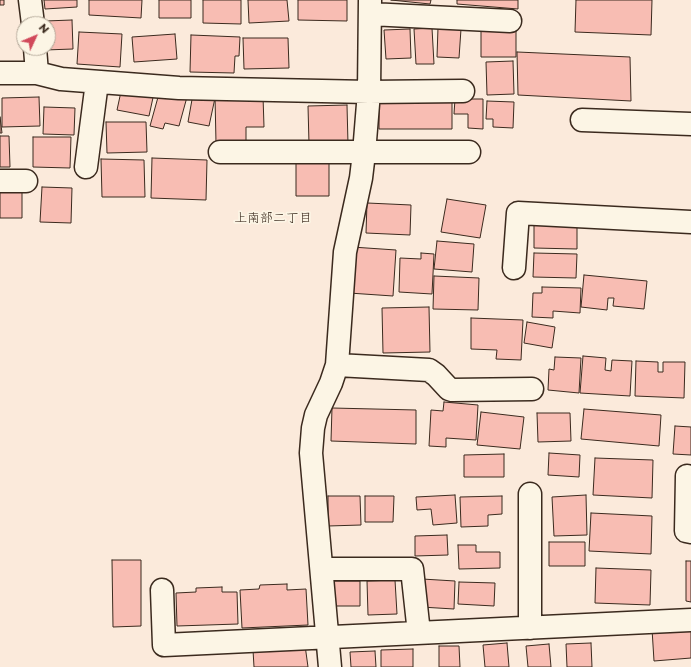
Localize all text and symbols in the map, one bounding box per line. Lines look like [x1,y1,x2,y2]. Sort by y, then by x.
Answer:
north arrow [16,16,56,56]
text: N [35,19,53,37]
district label: 上南部二丁目 [234,210,312,226]

